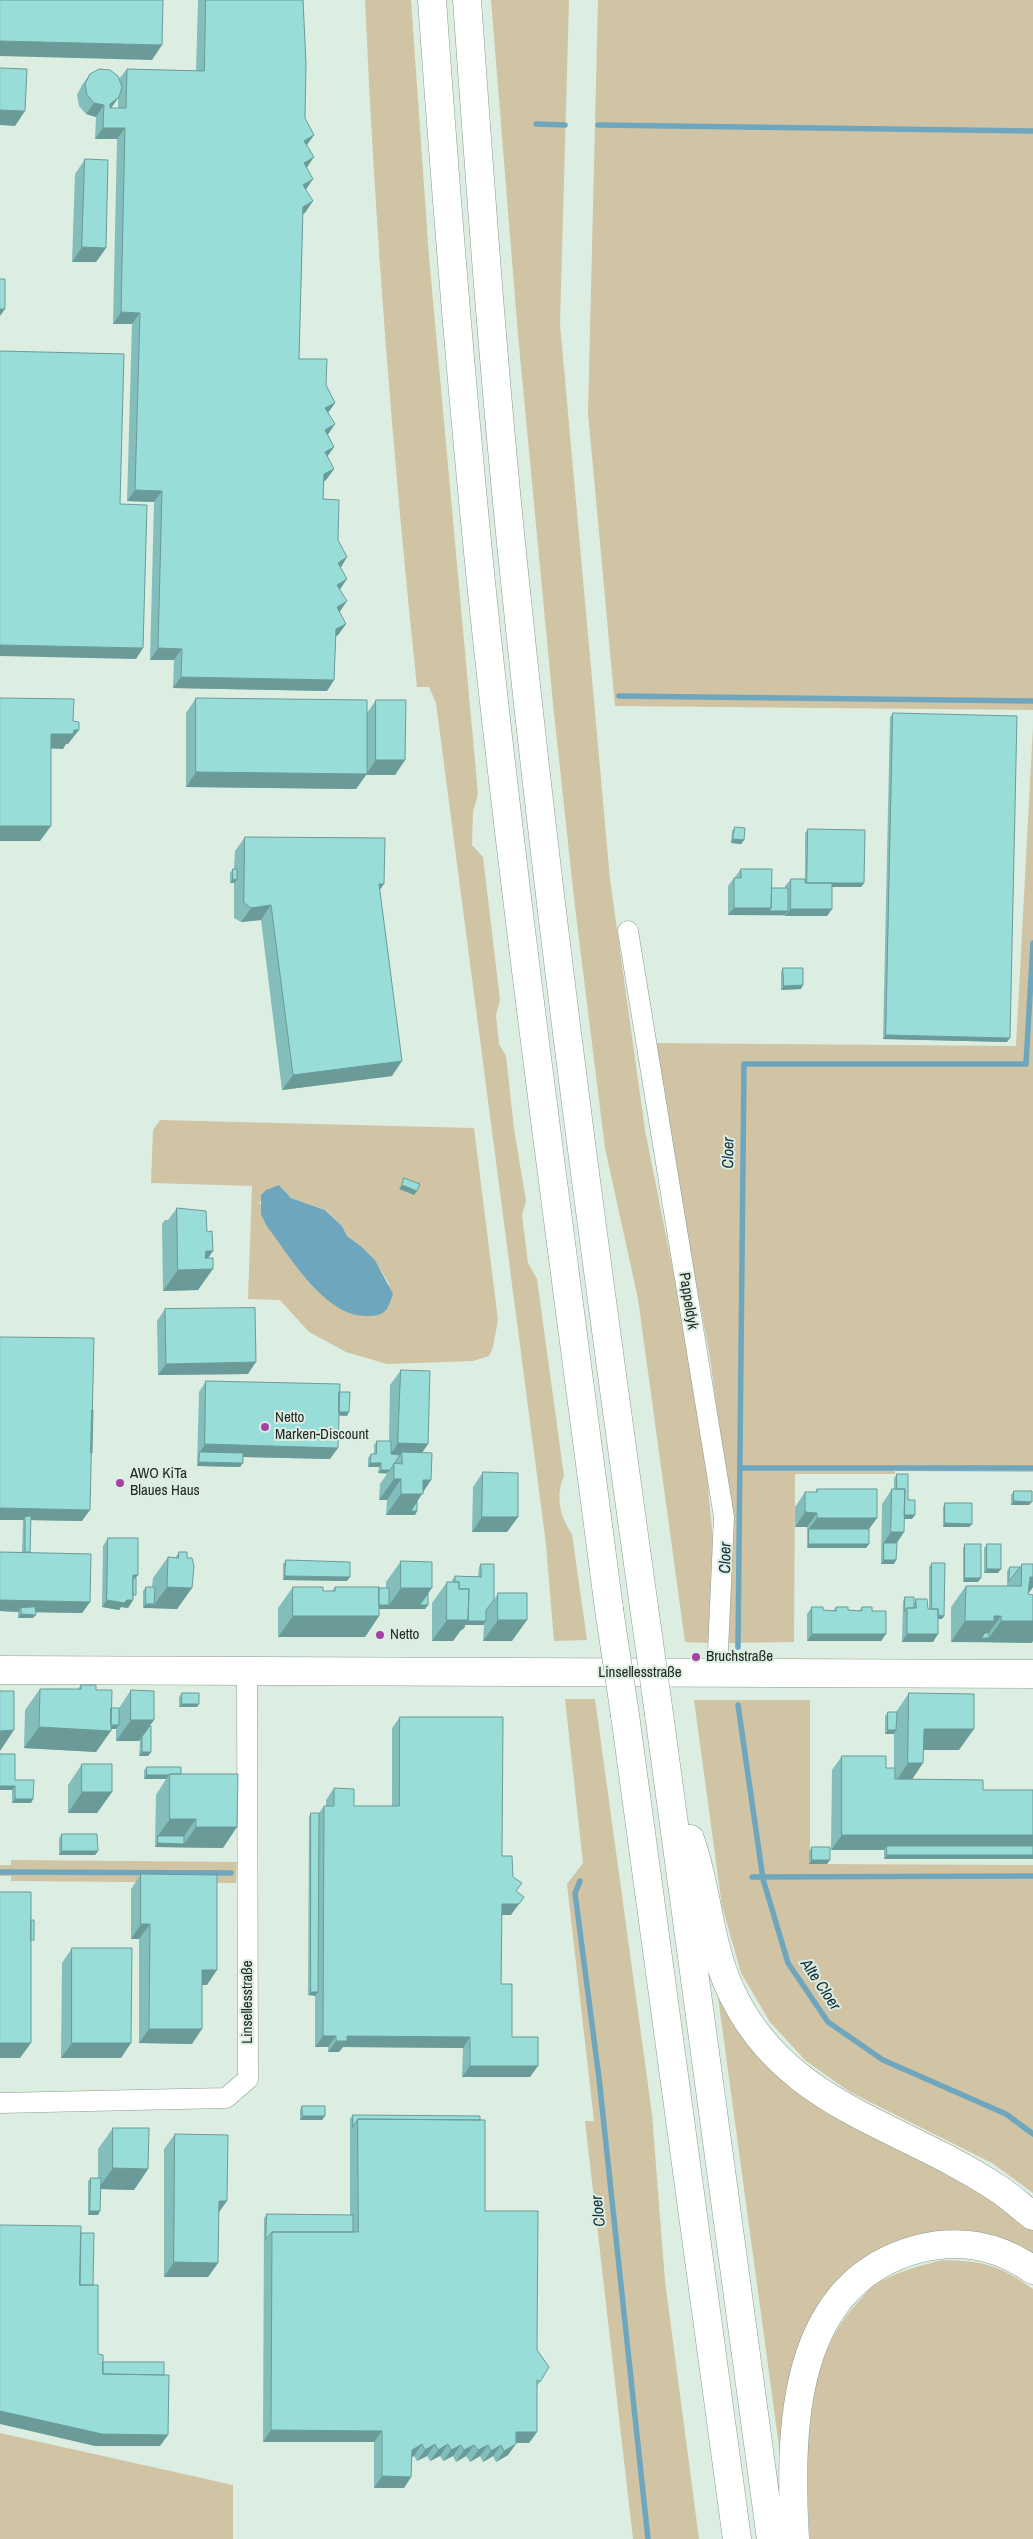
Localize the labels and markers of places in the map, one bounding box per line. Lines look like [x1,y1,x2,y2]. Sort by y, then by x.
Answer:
place label: Netto Marken-Discount [275,1409,369,1444]
marker: Netto Marken-Discount [259,1421,271,1433]
place label: AWO KiTa Blaues Haus [130,1465,200,1500]
marker: AWO KiTa Blaues Haus [114,1477,126,1489]
place label: Netto [390,1626,419,1644]
marker: Netto [374,1629,386,1641]
place label: Bruchstraße [706,1648,773,1666]
marker: Bruchstraße [690,1651,702,1663]

